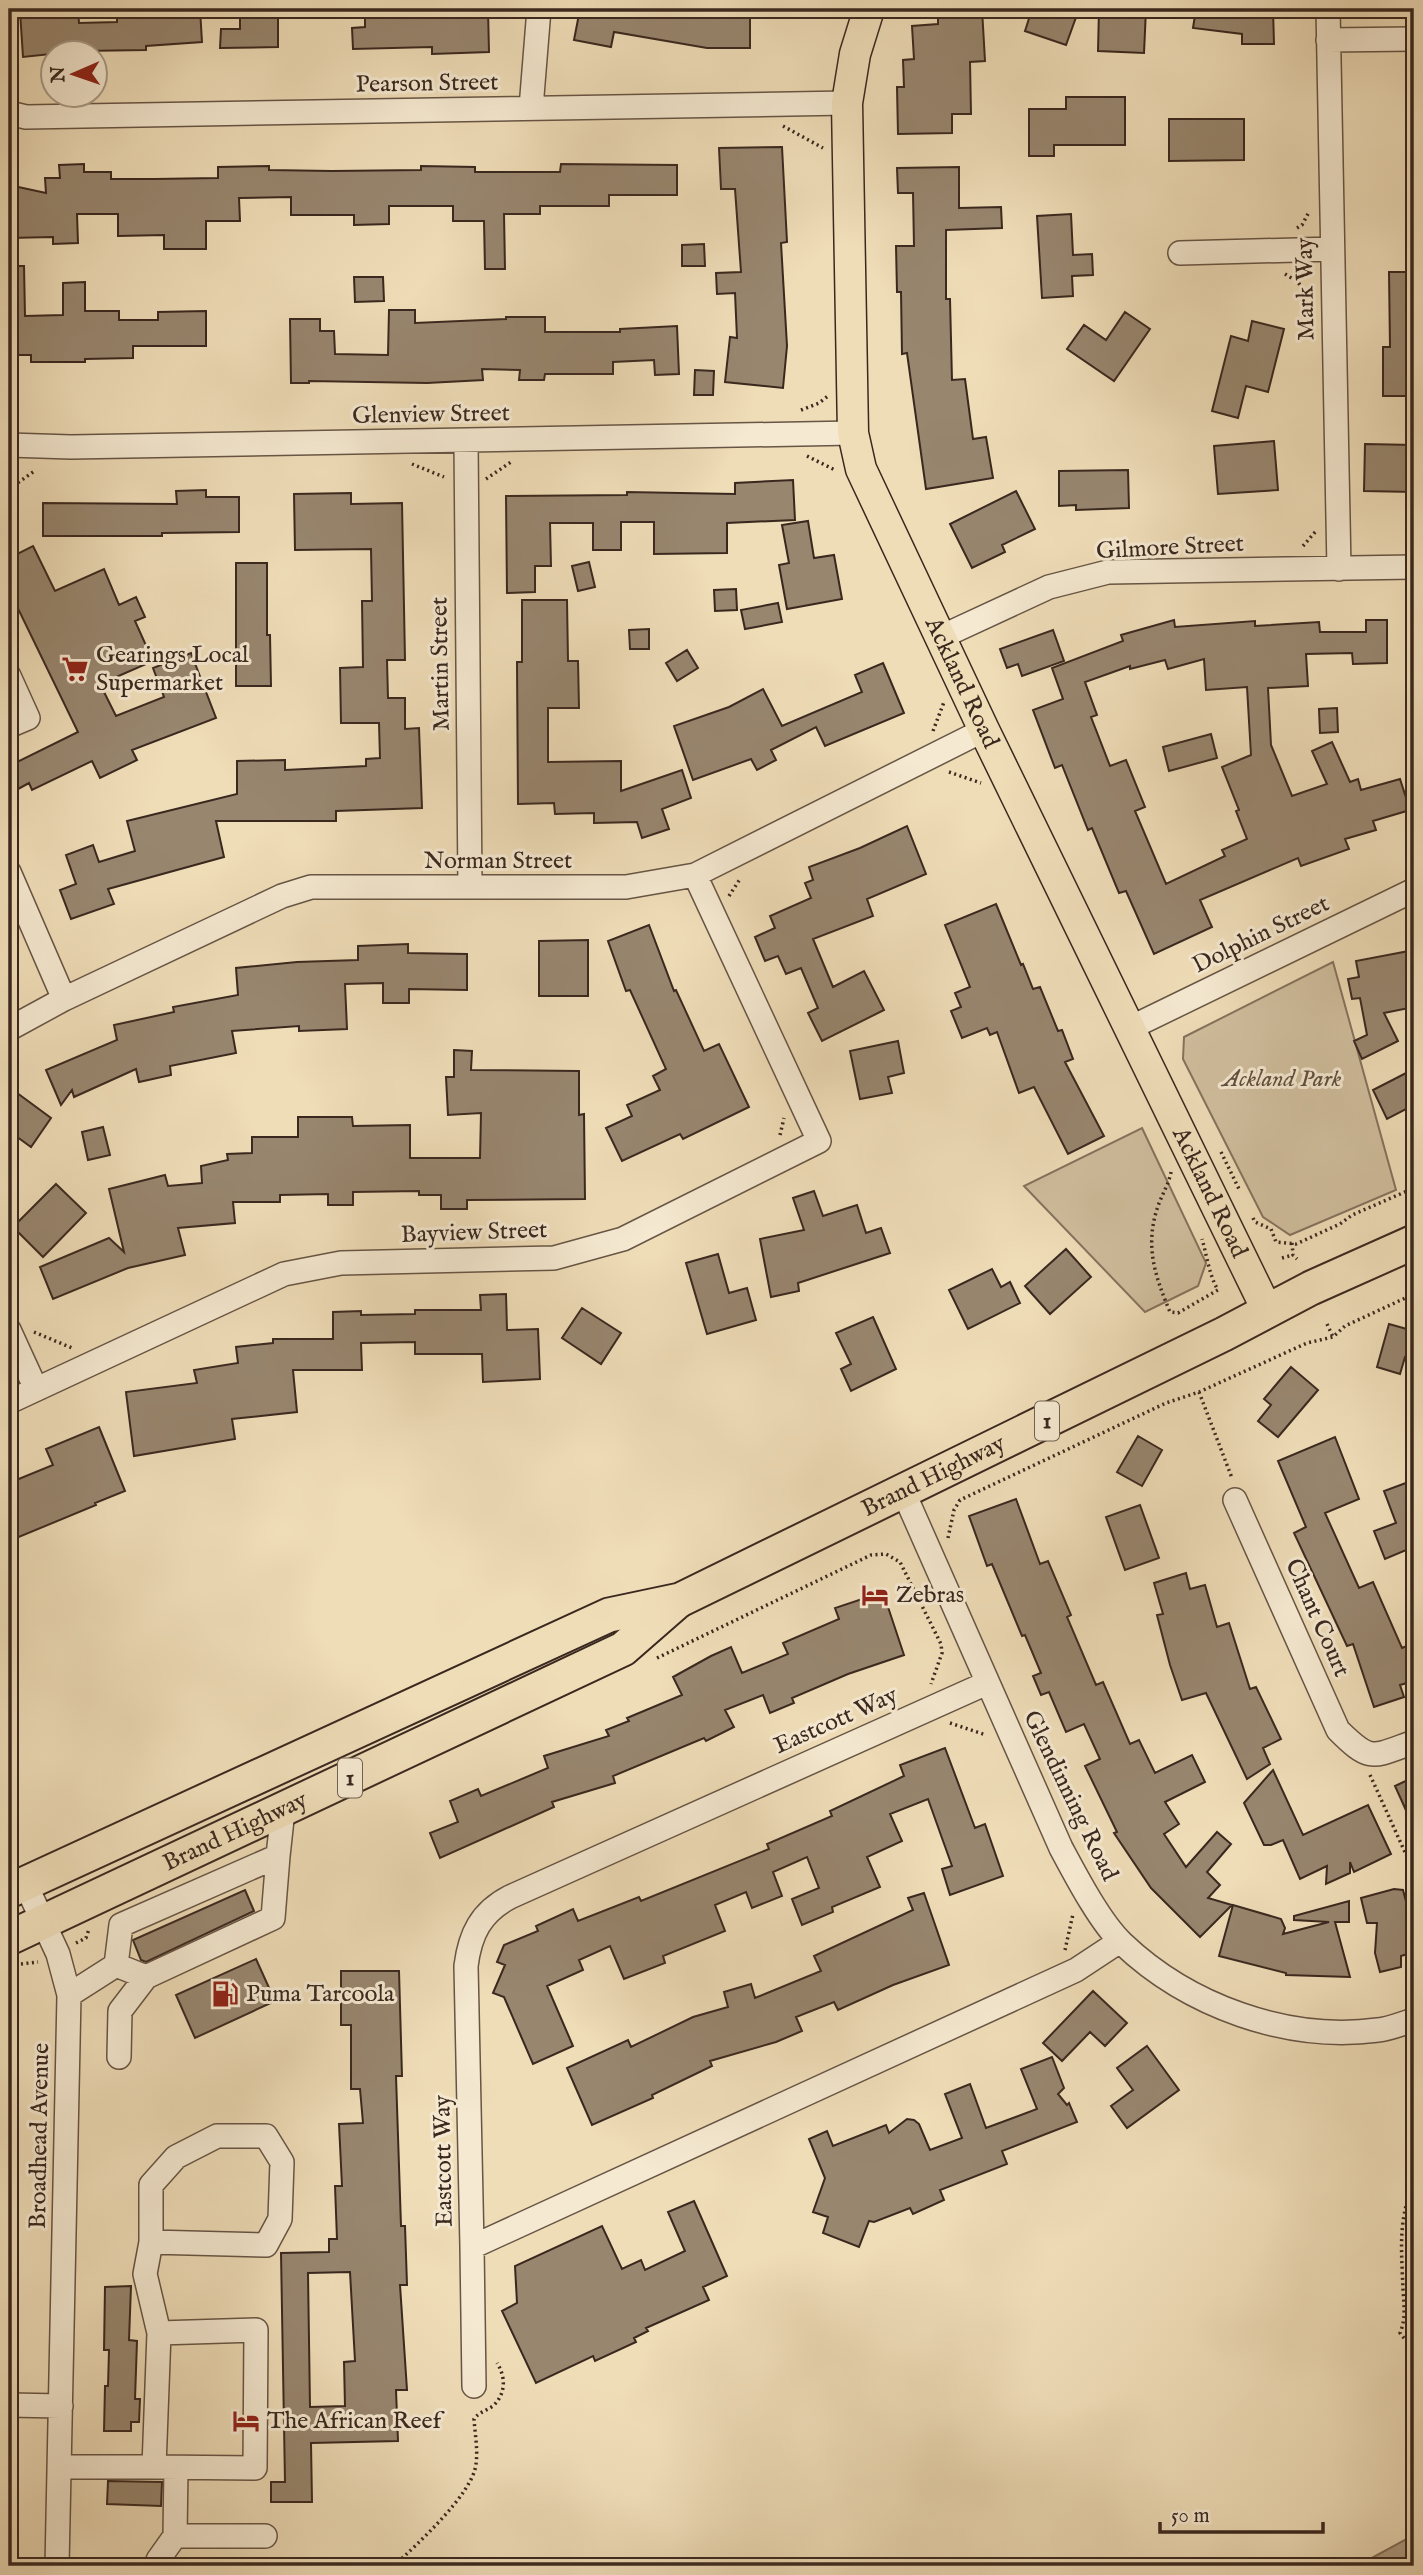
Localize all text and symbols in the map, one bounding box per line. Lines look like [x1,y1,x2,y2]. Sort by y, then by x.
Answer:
north arrow [38,38,108,108]
text: N [47,65,71,84]
street label: Pearson Street [355,67,499,101]
street label: Mark Way [1290,237,1322,341]
street label: Glenview Street [352,398,510,432]
street label: Gilmore Street [1095,529,1245,567]
street label: Martin Street [424,597,458,731]
street label: Ackland Road [917,611,1006,754]
place label: Gearings Local Supermarket [96,640,249,699]
supermarket icon: Gearings Local Supermarket [60,654,90,684]
street label: Norman Street [424,846,572,877]
street label: Dolphin Street [1188,889,1334,981]
park label: Ackland Park [1220,1064,1342,1095]
street label: Ackland Road [1164,1121,1255,1263]
street label: Bayview Street [400,1215,548,1251]
road number: 1 [1035,1402,1059,1440]
street label: Brand Highway [856,1428,1010,1524]
street label: Chant Court [1277,1554,1357,1682]
hotel icon: Zebras [860,1580,890,1610]
place label: Zebras [896,1580,964,1611]
street label: Eastcott Way [769,1680,903,1762]
street label: Glendinning Road [1015,1706,1125,1886]
road number: 1 [338,1758,362,1798]
street label: Brand Highway [158,1784,313,1879]
fuel station icon: Puma Tarcoola [210,1979,240,2009]
place label: Puma Tarcoola [246,1979,395,2010]
street label: Broadhead Avenue [23,2043,57,2229]
street label: Eastcott Way [427,2095,461,2227]
hotel icon: The African Reef [231,2406,261,2436]
place label: The African Reef [267,2406,445,2437]
scale bar [1160,2491,1323,2535]
text: 50 m [1171,2503,1210,2530]

